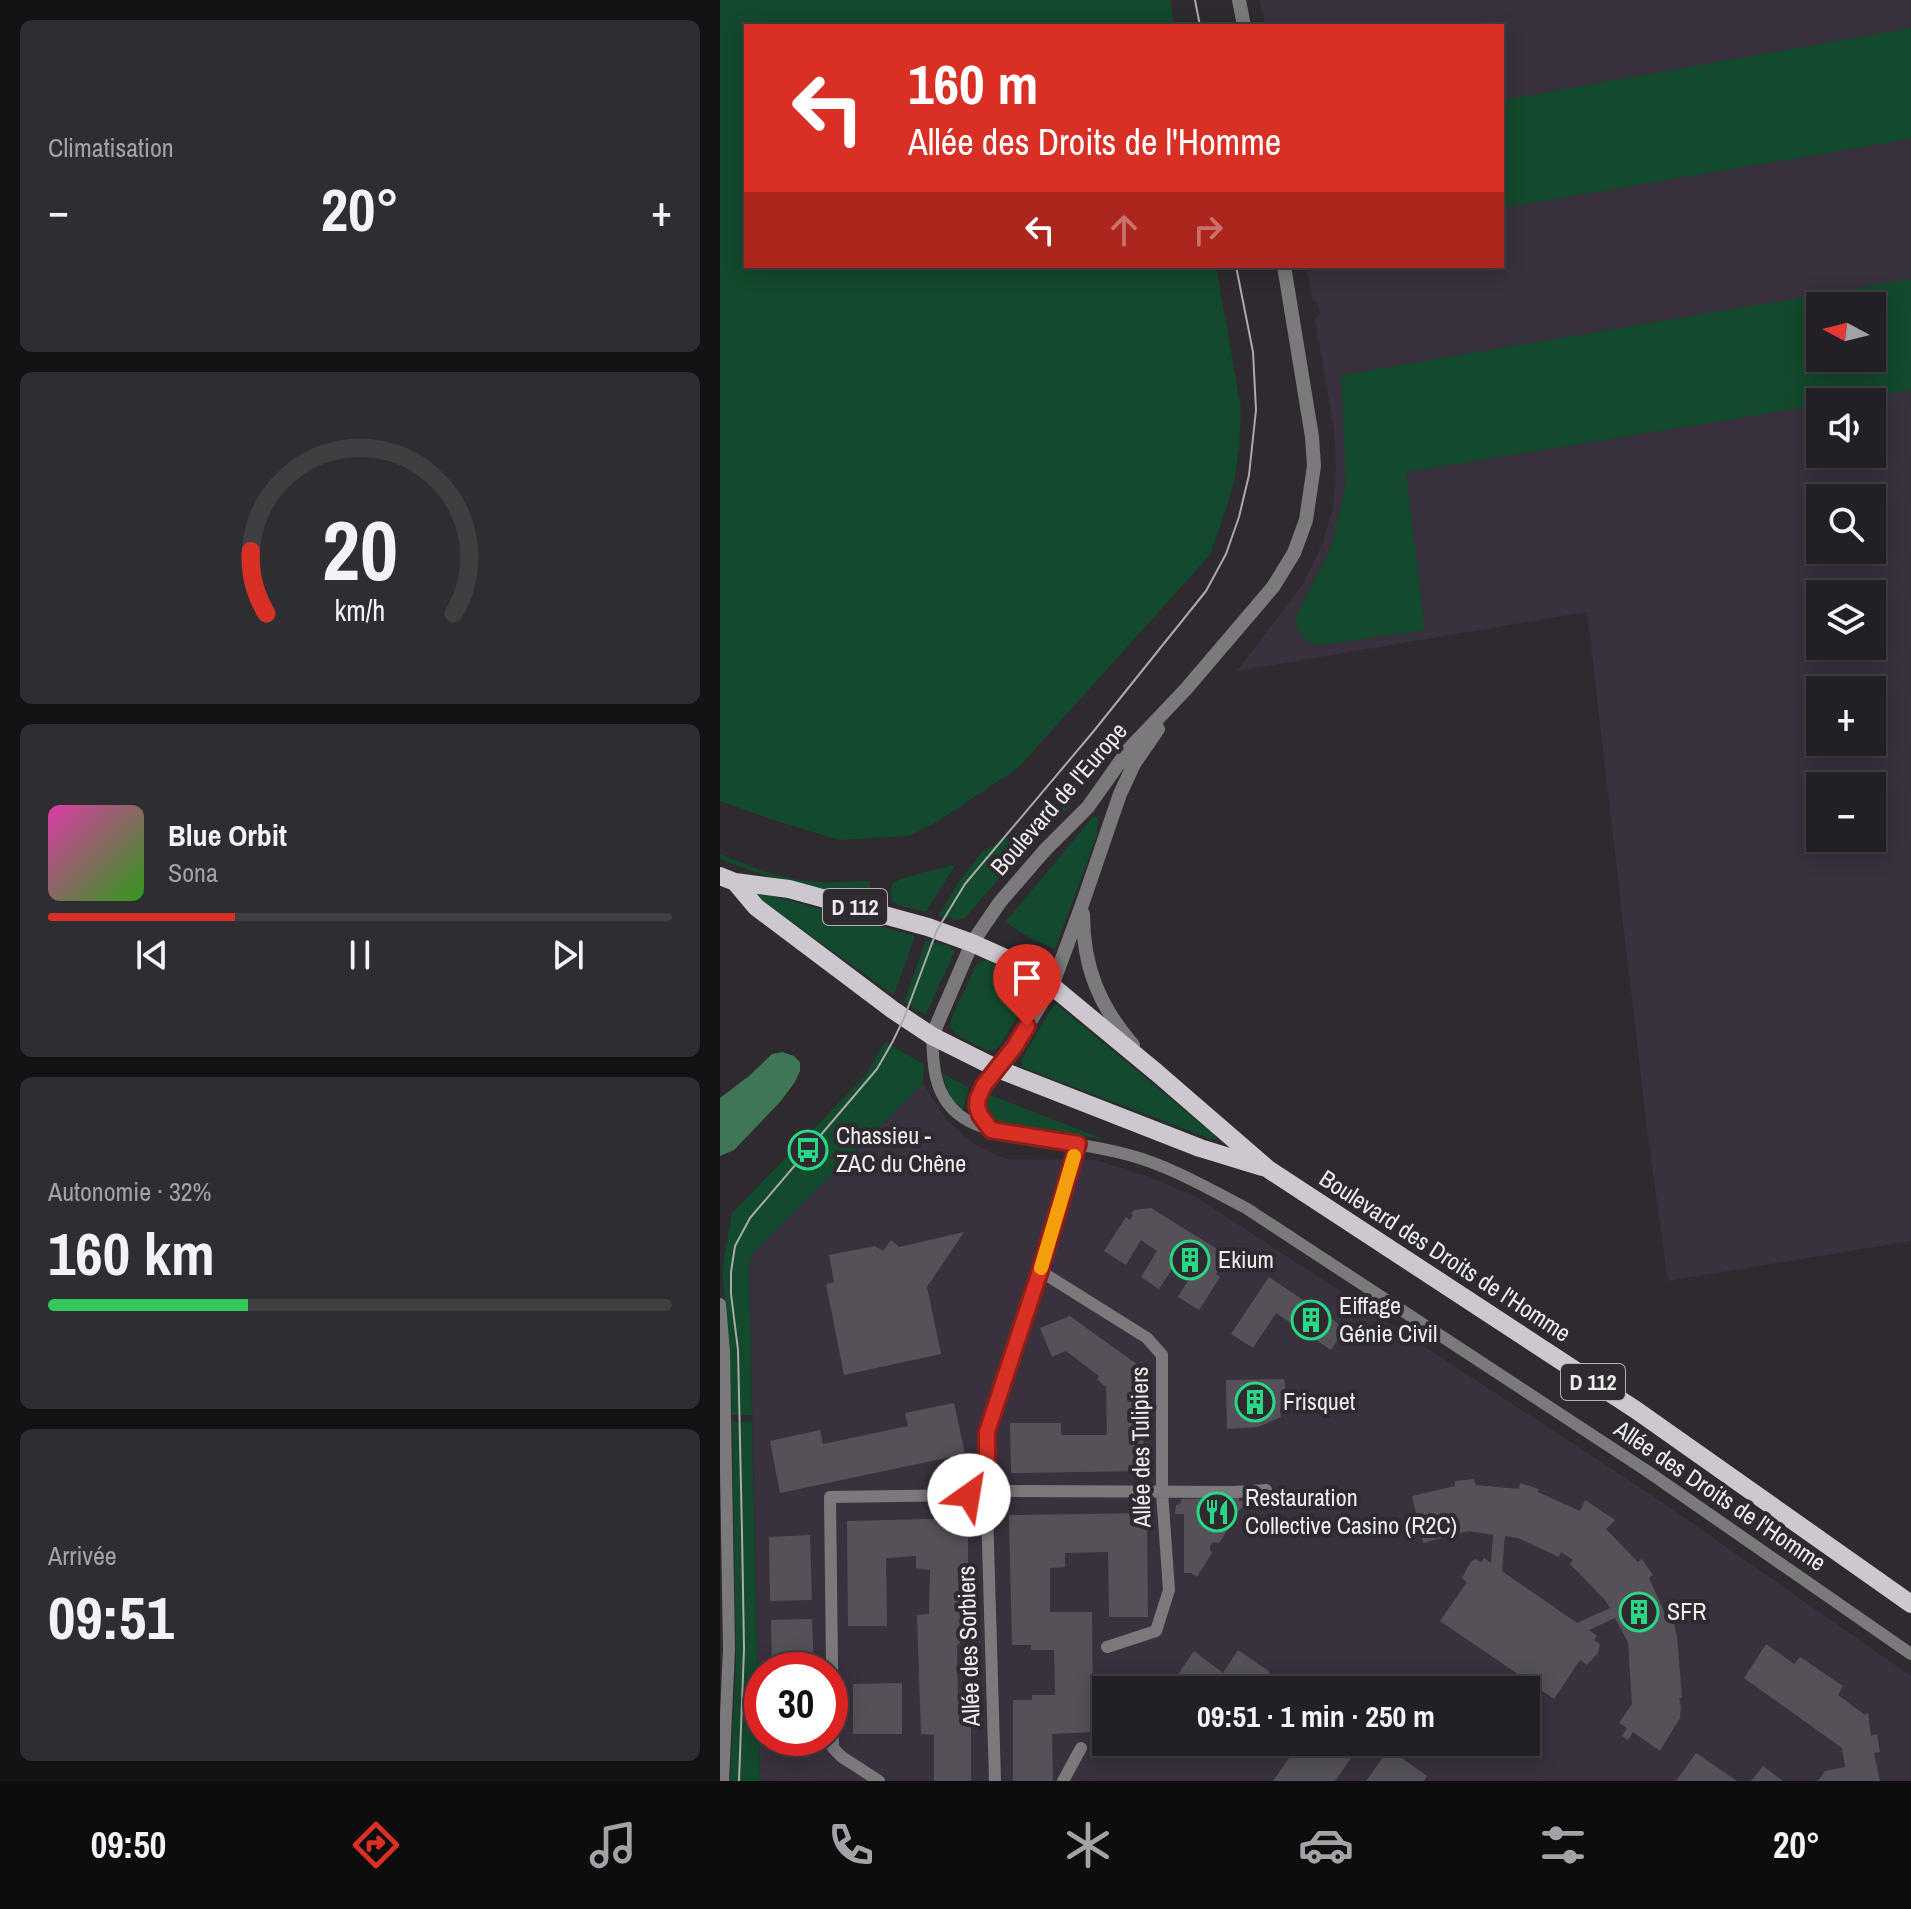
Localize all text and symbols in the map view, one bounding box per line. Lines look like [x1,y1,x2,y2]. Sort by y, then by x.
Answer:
text: 160 m [908,46,1038,121]
icon: left [776,56,880,160]
text: Allée des Droits de l'Homme [908,118,1281,166]
text: Climatisation [48,130,174,165]
text: 20° [321,169,399,250]
text: − [48,180,69,240]
text: + [651,180,672,240]
icon: left [1018,208,1062,252]
icon: ahead [1102,208,1146,252]
icon: right [1186,208,1230,252]
north arrow [1806,292,1886,372]
map controls [1806,292,1886,852]
button: sound [1806,388,1886,468]
button: search [1806,484,1886,564]
text: 20 [322,494,398,606]
button: layers [1806,580,1886,660]
text: km/h [335,591,385,630]
button: + [1806,676,1886,756]
street label: Boulevard de l'Europe [983,715,1134,882]
button: − [1806,772,1886,852]
text: Blue Orbit [168,815,287,855]
text: Sona [168,855,218,890]
road number: D 112 [823,889,887,925]
icon: previous [130,933,174,977]
icon: pause [338,933,382,977]
icon: next [546,933,590,977]
pin [993,944,1061,1026]
icon: arrive [1005,956,1049,1000]
place label: Chassieu - ZAC du Chêne [836,1119,966,1179]
bus stop icon: Chassieu - ZAC du Chêne [787,1129,829,1171]
street label: Boulevard des Droits de l'Homme [1314,1162,1577,1349]
text: Autonomie · 32% [48,1174,212,1209]
text: 160 km [48,1213,215,1294]
building icon: Ekium [1169,1239,1211,1281]
place label: Ekium [1218,1243,1274,1275]
place label: Eiffage Génie Civil [1339,1289,1437,1349]
building icon: Eiffage Génie Civil [1290,1299,1332,1341]
road number: D 112 [1561,1364,1625,1400]
street label: Allée des Tulipiers [1123,1366,1157,1529]
building icon: Frisquet [1234,1381,1276,1423]
place label: Frisquet [1283,1385,1356,1417]
street label: Allée des Droits de l'Homme [1608,1412,1833,1578]
position arrow [927,1453,1011,1537]
place label: Restauration Collective Casino (R2C) [1245,1481,1457,1541]
restaurant icon: Restauration Collective Casino (R2C) [1196,1491,1238,1533]
text: Arrivée [48,1538,117,1573]
street label: Allée des Sorbiers [949,1565,987,1728]
text: 09:51 [48,1577,174,1658]
building icon: SFR [1618,1591,1660,1633]
place label: SFR [1667,1595,1706,1627]
speed limit sign: 30 [744,1652,848,1756]
text: 09:51 · 1 min · 250 m [1197,1696,1435,1736]
icon: directions [348,1817,404,1873]
icon: music [585,1817,641,1873]
icon: phone [823,1817,879,1873]
icon: climate [1060,1817,1116,1873]
icon: car [1298,1817,1354,1873]
icon: filters [1535,1817,1591,1873]
text: 09:50 [91,1821,166,1869]
text: 20° [1773,1821,1820,1869]

